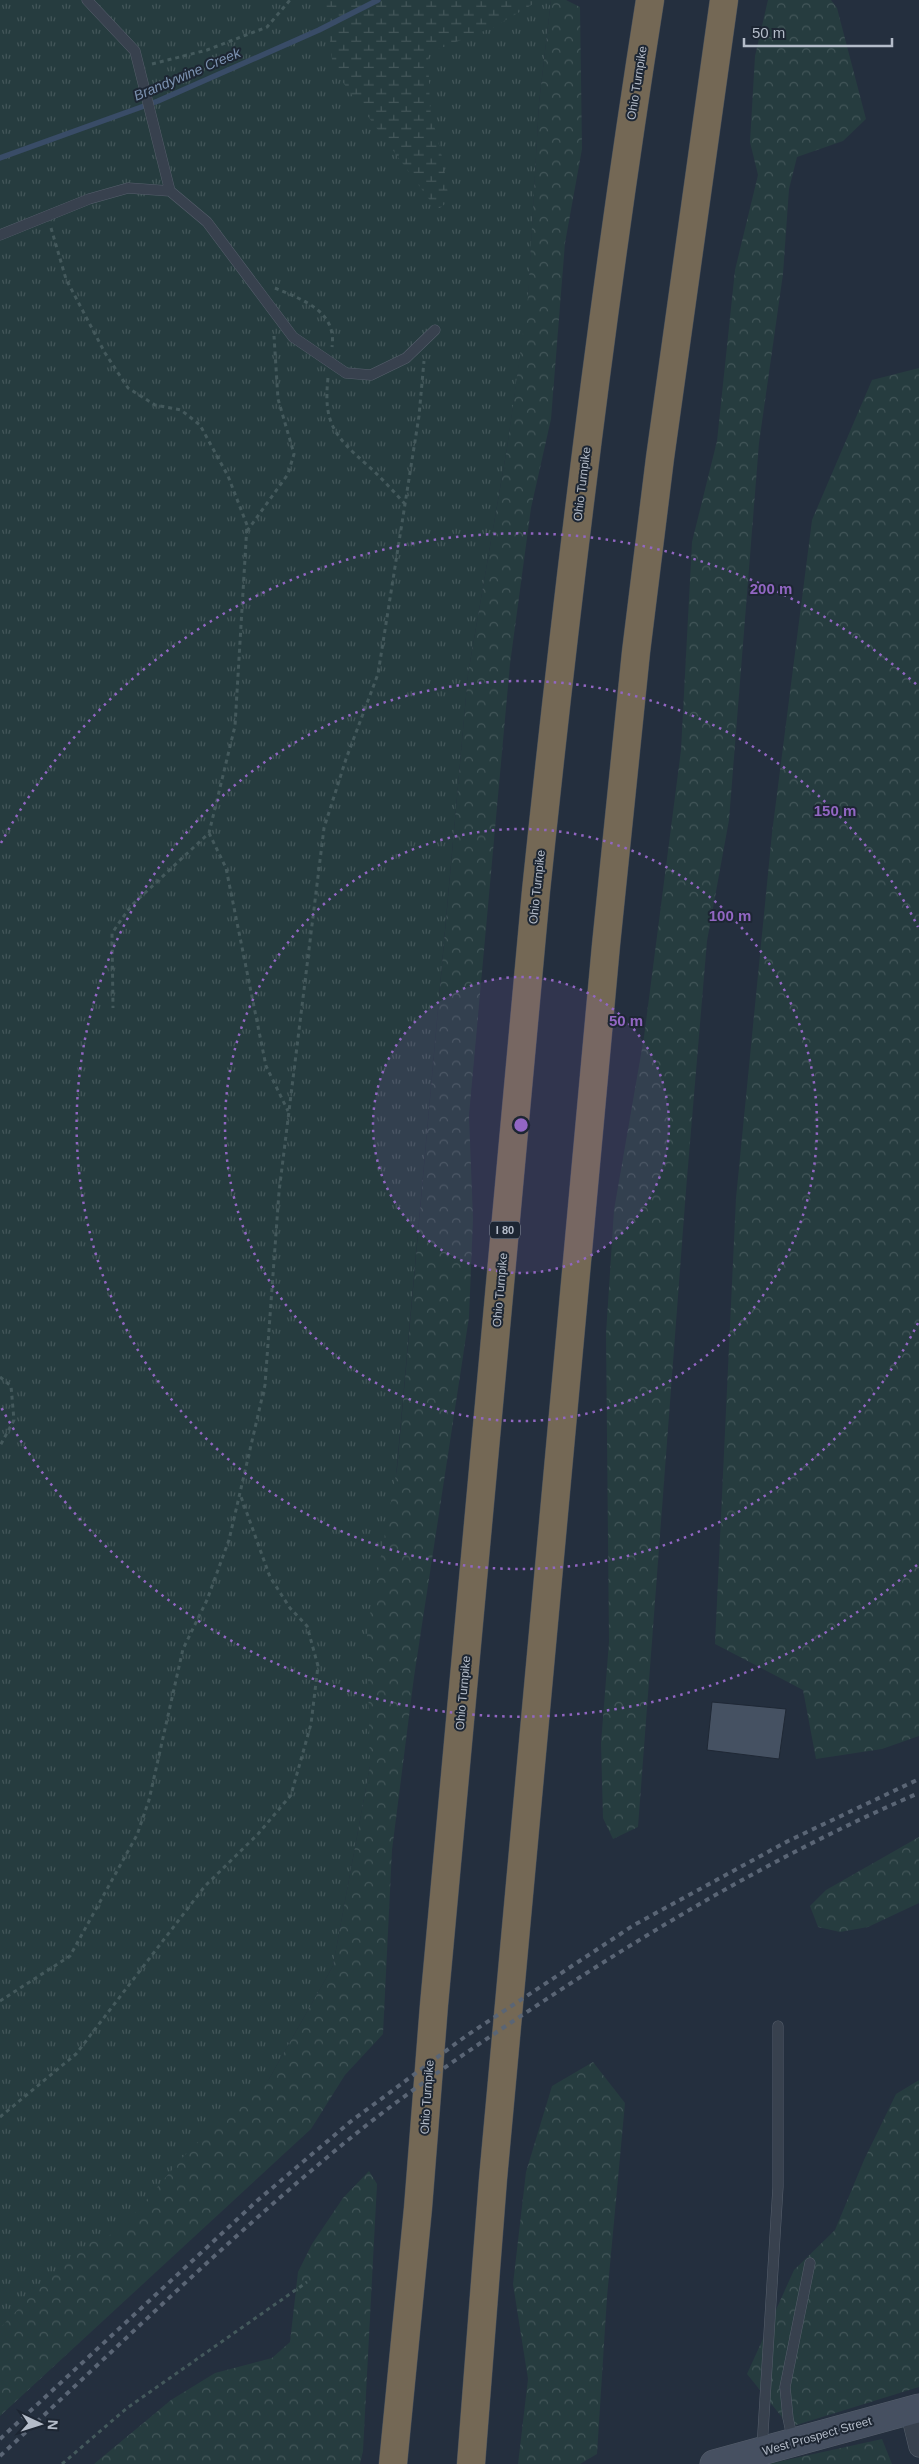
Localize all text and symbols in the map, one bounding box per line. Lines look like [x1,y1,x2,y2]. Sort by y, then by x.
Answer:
scale bar [744,15,892,47]
text: 50 m [752,24,785,41]
water label: Brandywine Creek [131,44,244,104]
street label: Ohio Turnpike [624,45,650,121]
street label: Ohio Turnpike [570,446,594,522]
text: 200 m [750,580,792,597]
text: 150 m [814,802,856,819]
street label: Ohio Turnpike [526,849,548,925]
text: 100 m [709,907,751,924]
text: 50 m [609,1012,643,1029]
centre of rings [512,1116,530,1134]
road number: I 80 [490,1222,520,1238]
street label: Ohio Turnpike [490,1252,510,1328]
street label: Ohio Turnpike [453,1655,473,1731]
street label: Ohio Turnpike [417,2059,437,2135]
north arrow [15,2399,65,2449]
street label: West Prospect Street [761,2413,874,2458]
text: N [45,2419,61,2431]

